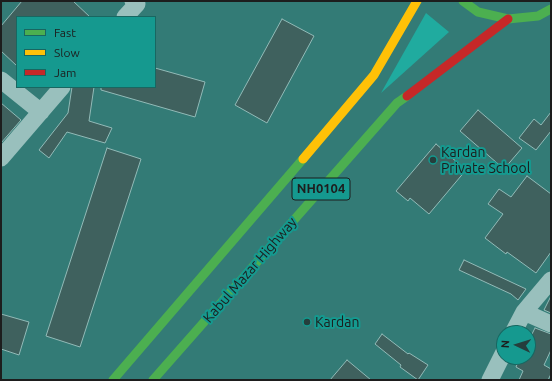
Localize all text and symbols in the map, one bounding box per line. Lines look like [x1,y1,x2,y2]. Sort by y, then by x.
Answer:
legend [16,16,156,88]
text: Fast [54,26,76,39]
text: Slow [54,46,80,59]
text: Jam [54,66,76,79]
place label: Kardan Private School [441,144,530,176]
marker: Kardan Private School [428,155,438,165]
road number: NH0104 [292,178,350,200]
street label: Kabul Mazar Highway [200,214,300,326]
place label: Kardan [315,314,359,330]
marker: Kardan [302,317,312,327]
north arrow [496,325,536,365]
text: N [499,340,511,349]

